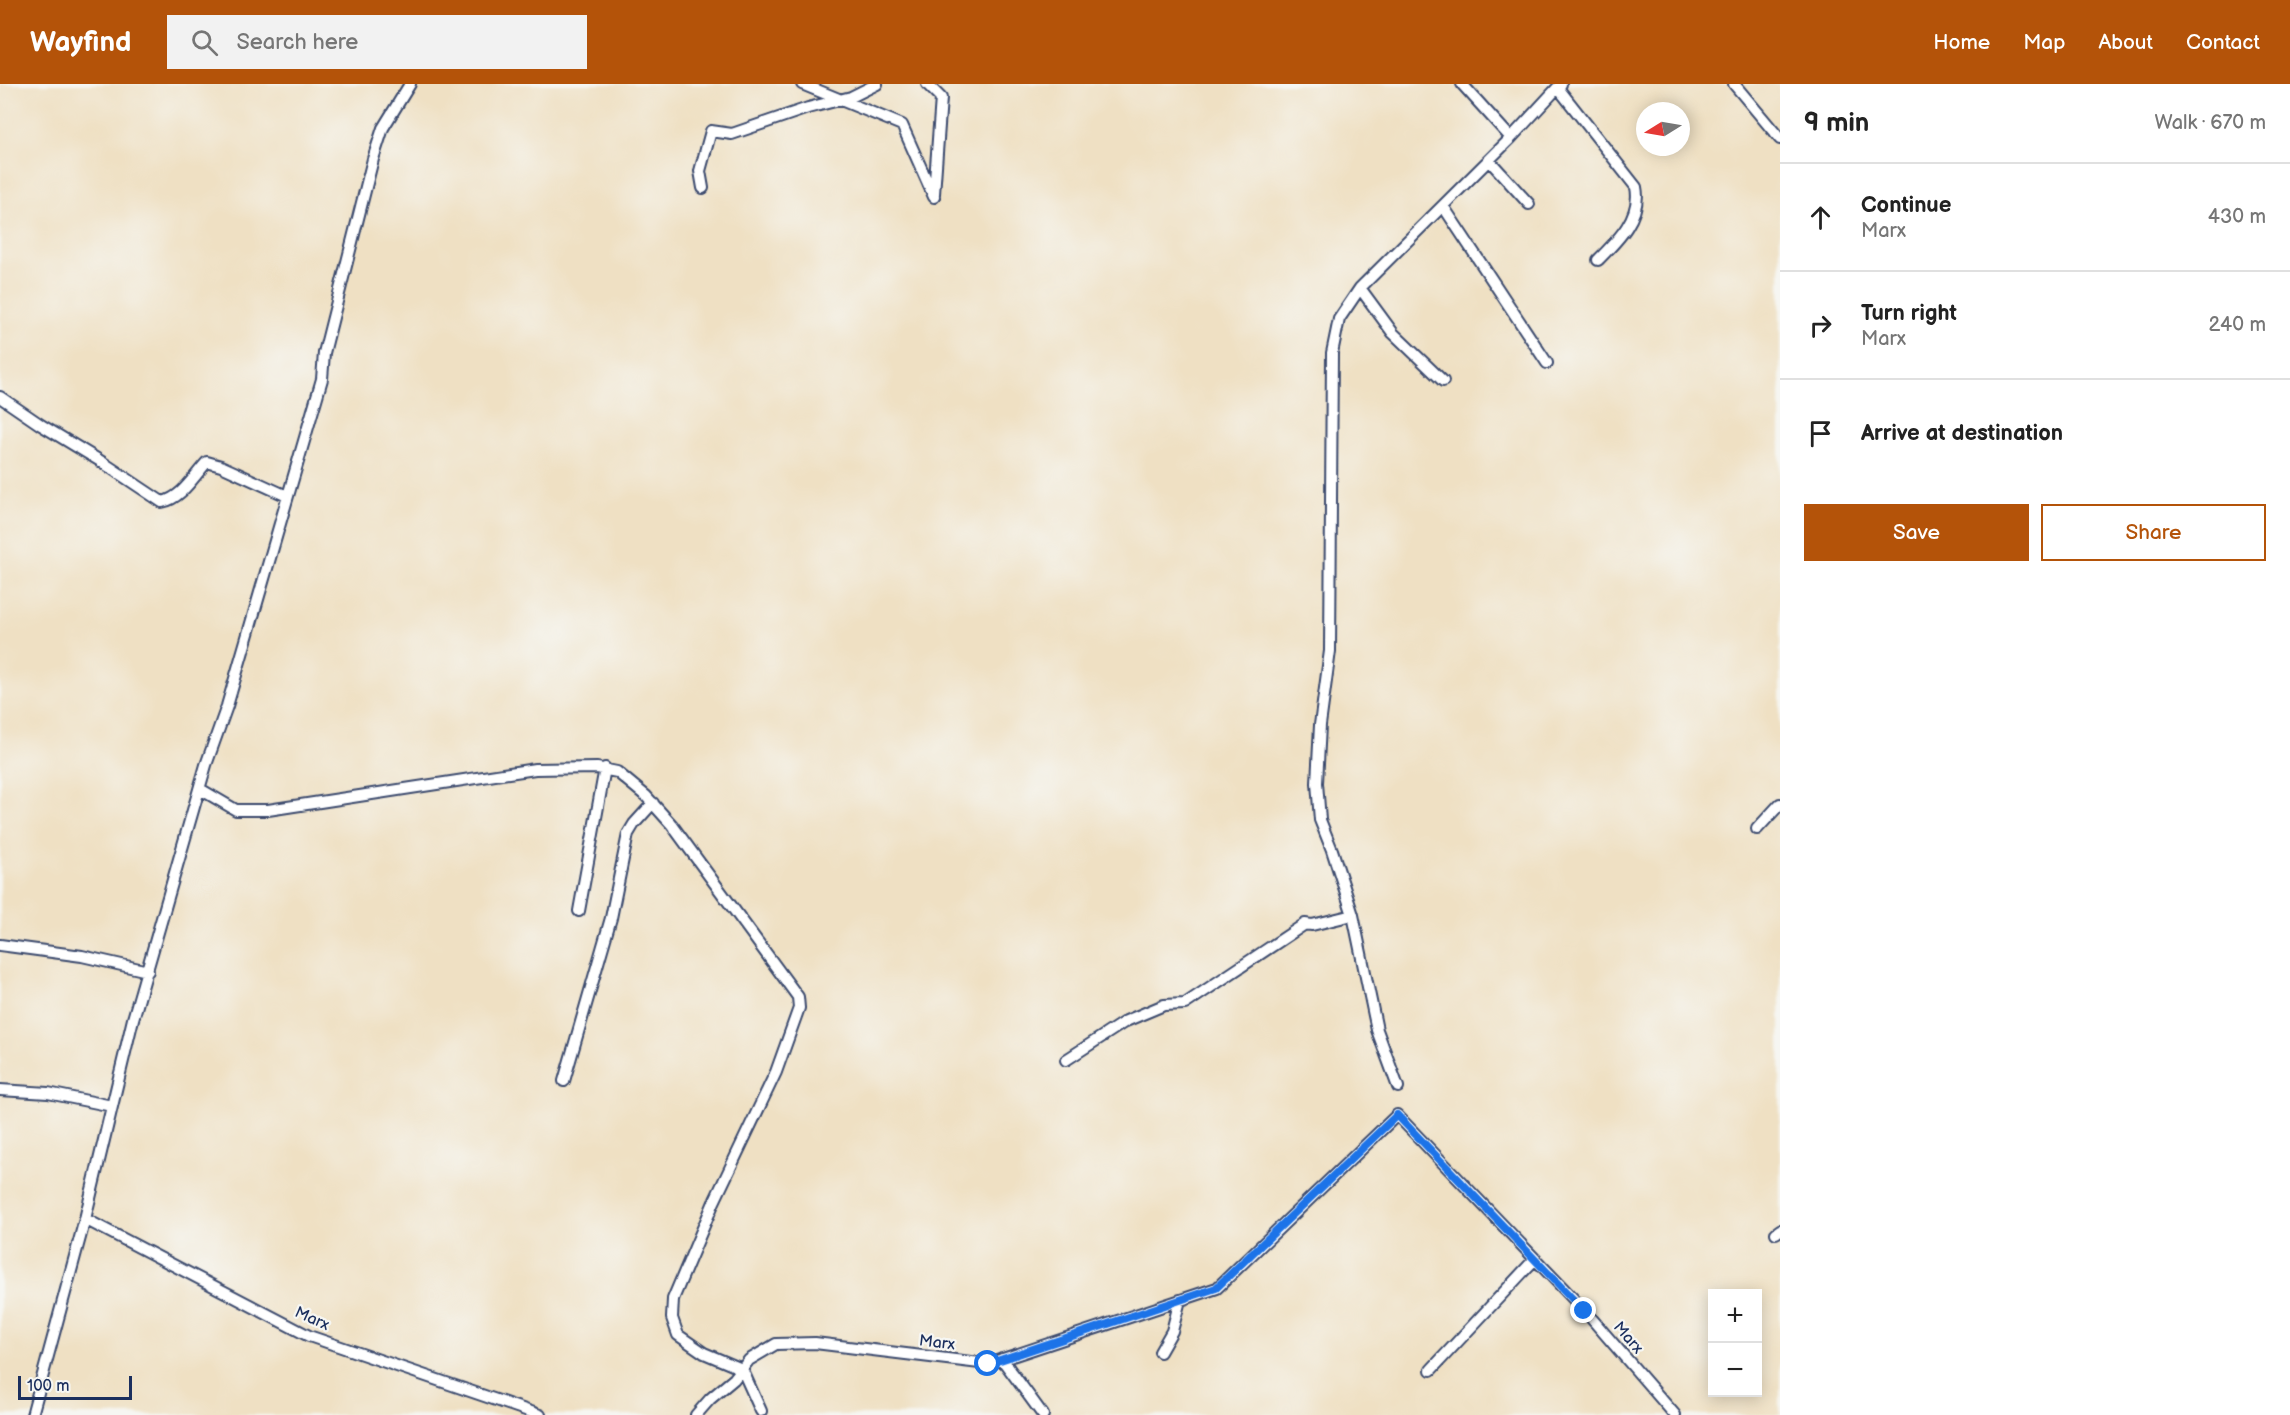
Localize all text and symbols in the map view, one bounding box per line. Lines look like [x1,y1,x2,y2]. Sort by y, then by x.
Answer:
search box [167,15,587,69]
text: Wayfind [30,26,131,59]
icon: search [188,26,221,59]
text: Search here [236,29,358,56]
text: Home [1933,30,1990,55]
text: Map [2023,30,2065,55]
text: About [2098,30,2153,55]
text: Contact [2186,30,2260,55]
north arrow [1636,102,1690,156]
text: 9 min [1804,108,1869,139]
text: Walk · 670 m [2155,111,2266,135]
text: Continue [1861,192,1951,219]
icon: ahead [1804,201,1837,234]
text: 430 m [2208,205,2266,229]
text: Marx [1861,219,1906,243]
text: Turn right [1861,300,1957,327]
icon: right [1804,309,1837,342]
text: 240 m [2209,313,2266,337]
text: Marx [1861,327,1906,351]
icon: arrive [1804,417,1837,450]
text: Arrive at destination [1861,420,2063,447]
button: Save [1804,504,2029,561]
button: Share [2041,504,2266,561]
map controls [1708,1289,1762,1397]
button: + [1708,1289,1762,1343]
route end [1570,1297,1596,1323]
street label: Marx [292,1303,333,1335]
street label: Marx [1609,1318,1647,1358]
street label: Marx [918,1331,957,1355]
button: − [1708,1343,1762,1397]
route start [974,1350,1000,1376]
scale bar [18,1373,132,1400]
text: 100 m [27,1377,70,1396]

